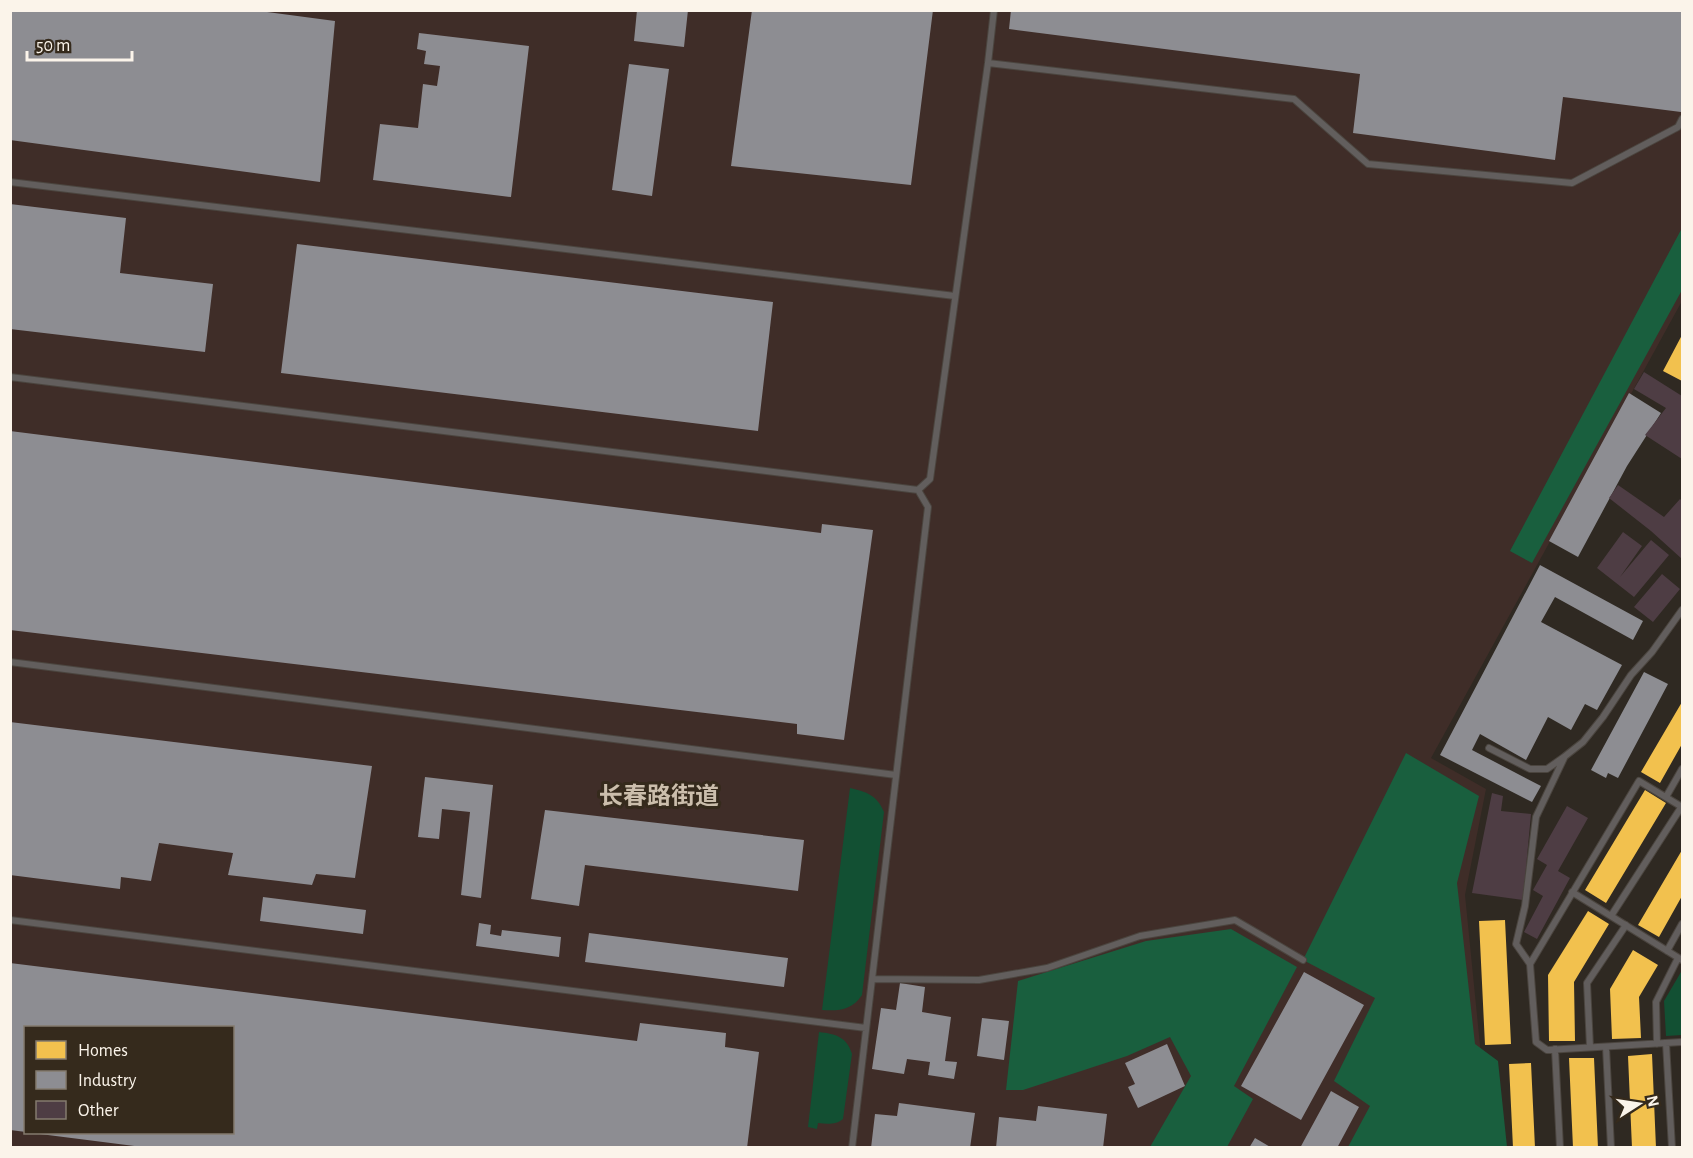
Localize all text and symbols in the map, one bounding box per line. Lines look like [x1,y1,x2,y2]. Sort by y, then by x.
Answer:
scale bar [27,24,132,62]
text: 50 m [36,37,70,55]
district label: 长春路街道 [599,783,719,809]
legend [24,1026,234,1134]
text: Homes [78,1042,128,1060]
text: Industry [78,1072,137,1090]
north arrow [1609,1074,1669,1134]
text: N [1644,1094,1662,1108]
text: Other [78,1102,119,1120]

